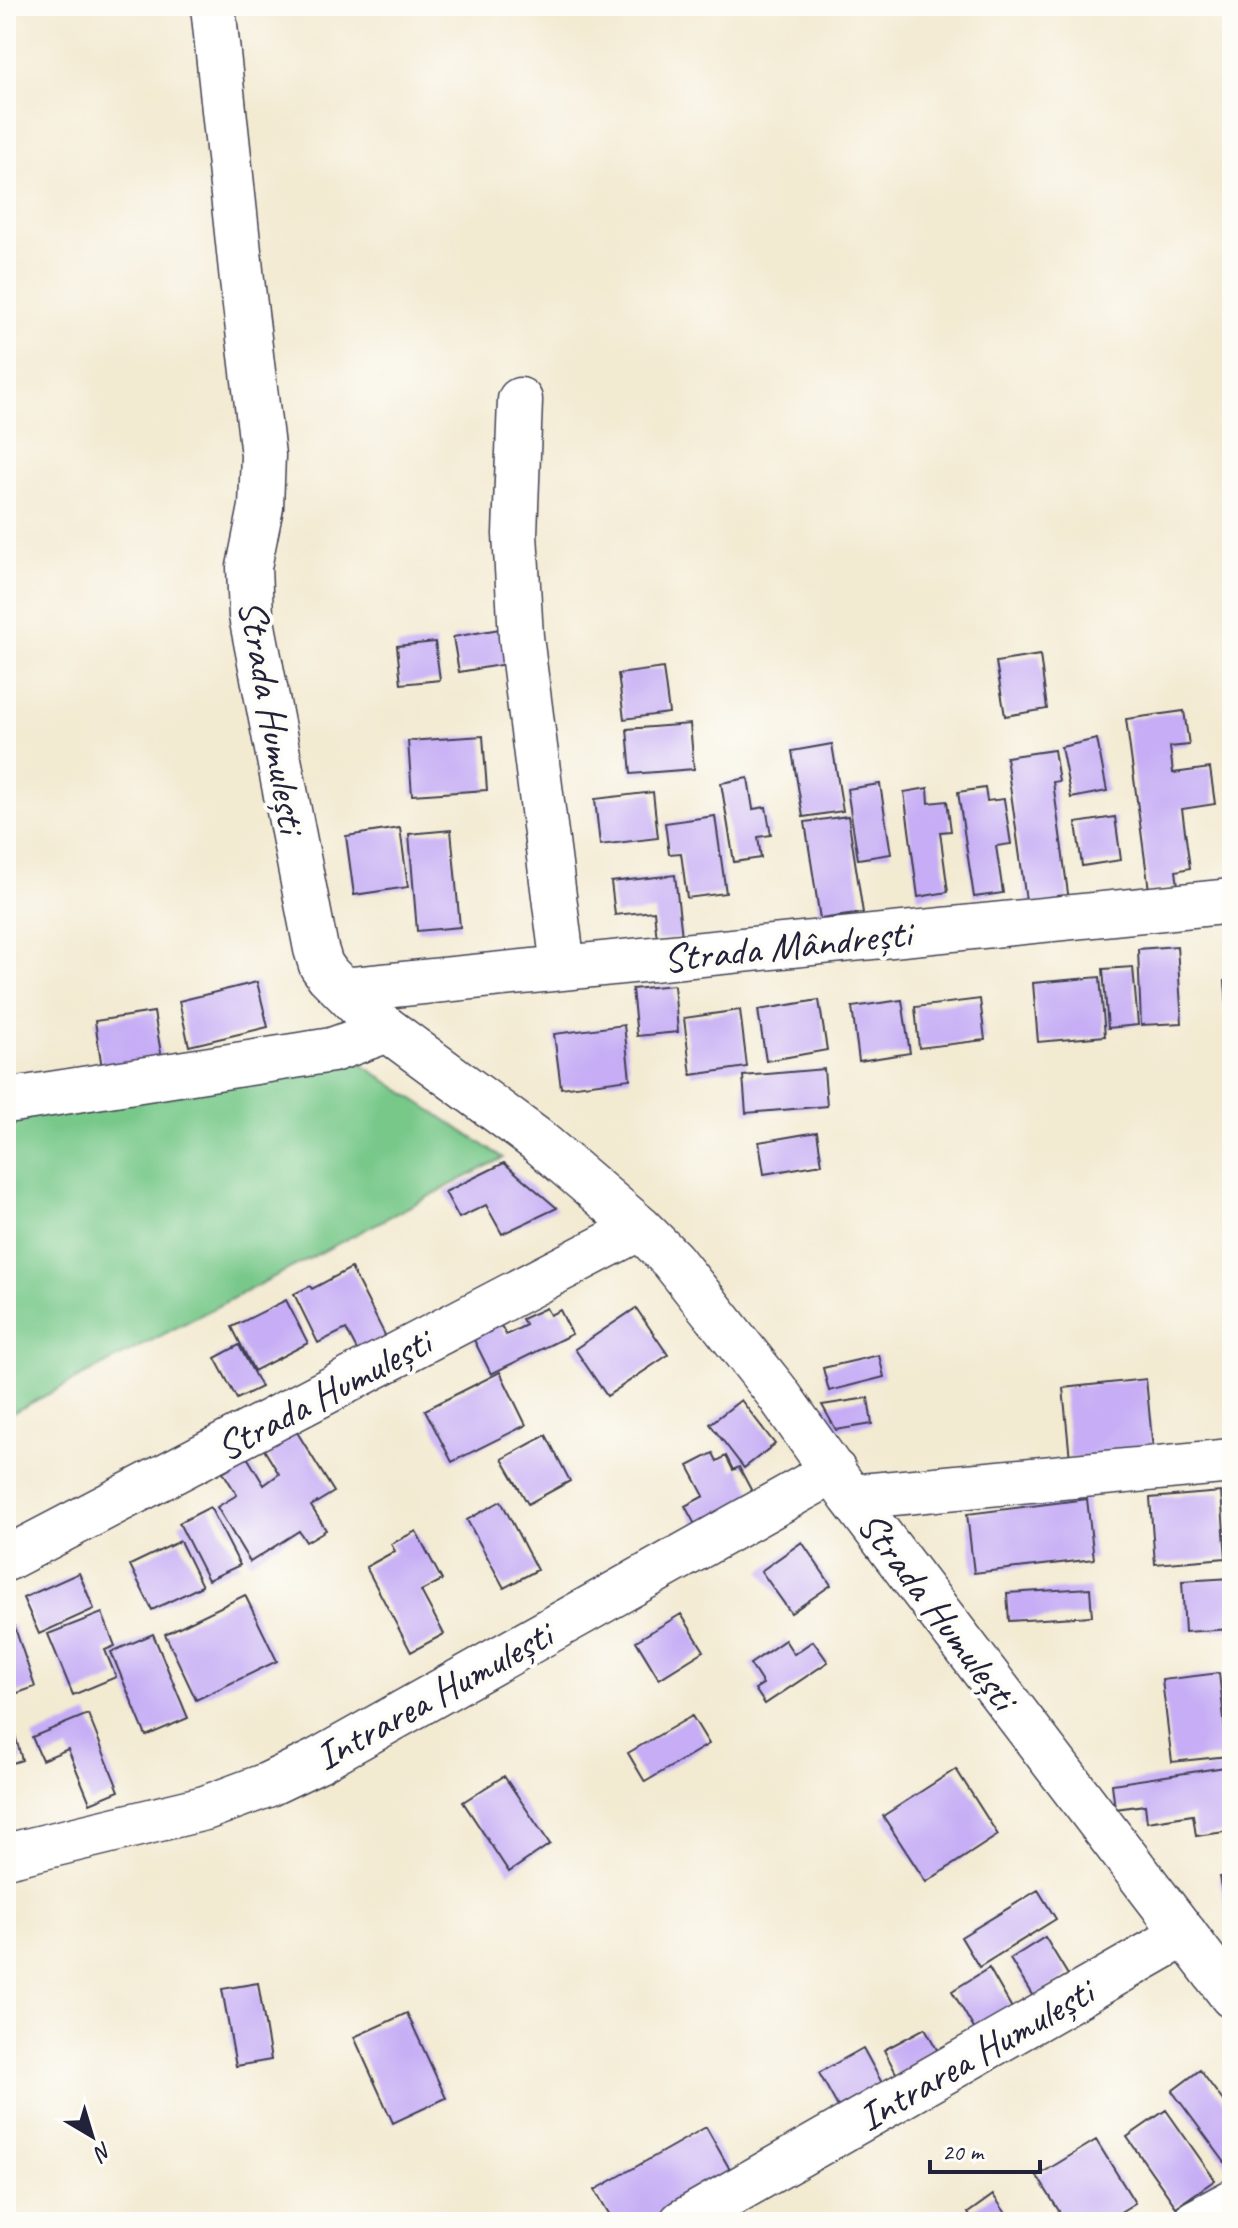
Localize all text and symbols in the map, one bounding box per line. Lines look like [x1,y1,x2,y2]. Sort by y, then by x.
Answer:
street label: Strada Humulești [227,596,318,841]
street label: Strada Mândrești [661,908,918,984]
street label: Strada Humulești [208,1315,443,1472]
street label: Strada Humulești [846,1501,1031,1723]
street label: Intrarea Humulești [306,1608,565,1782]
street label: Intrarea Humulești [849,1965,1106,2142]
north arrow [52,2096,132,2176]
scale bar [930,2124,1040,2174]
text: N [87,2136,118,2168]
text: 20 m [942,2137,985,2167]

